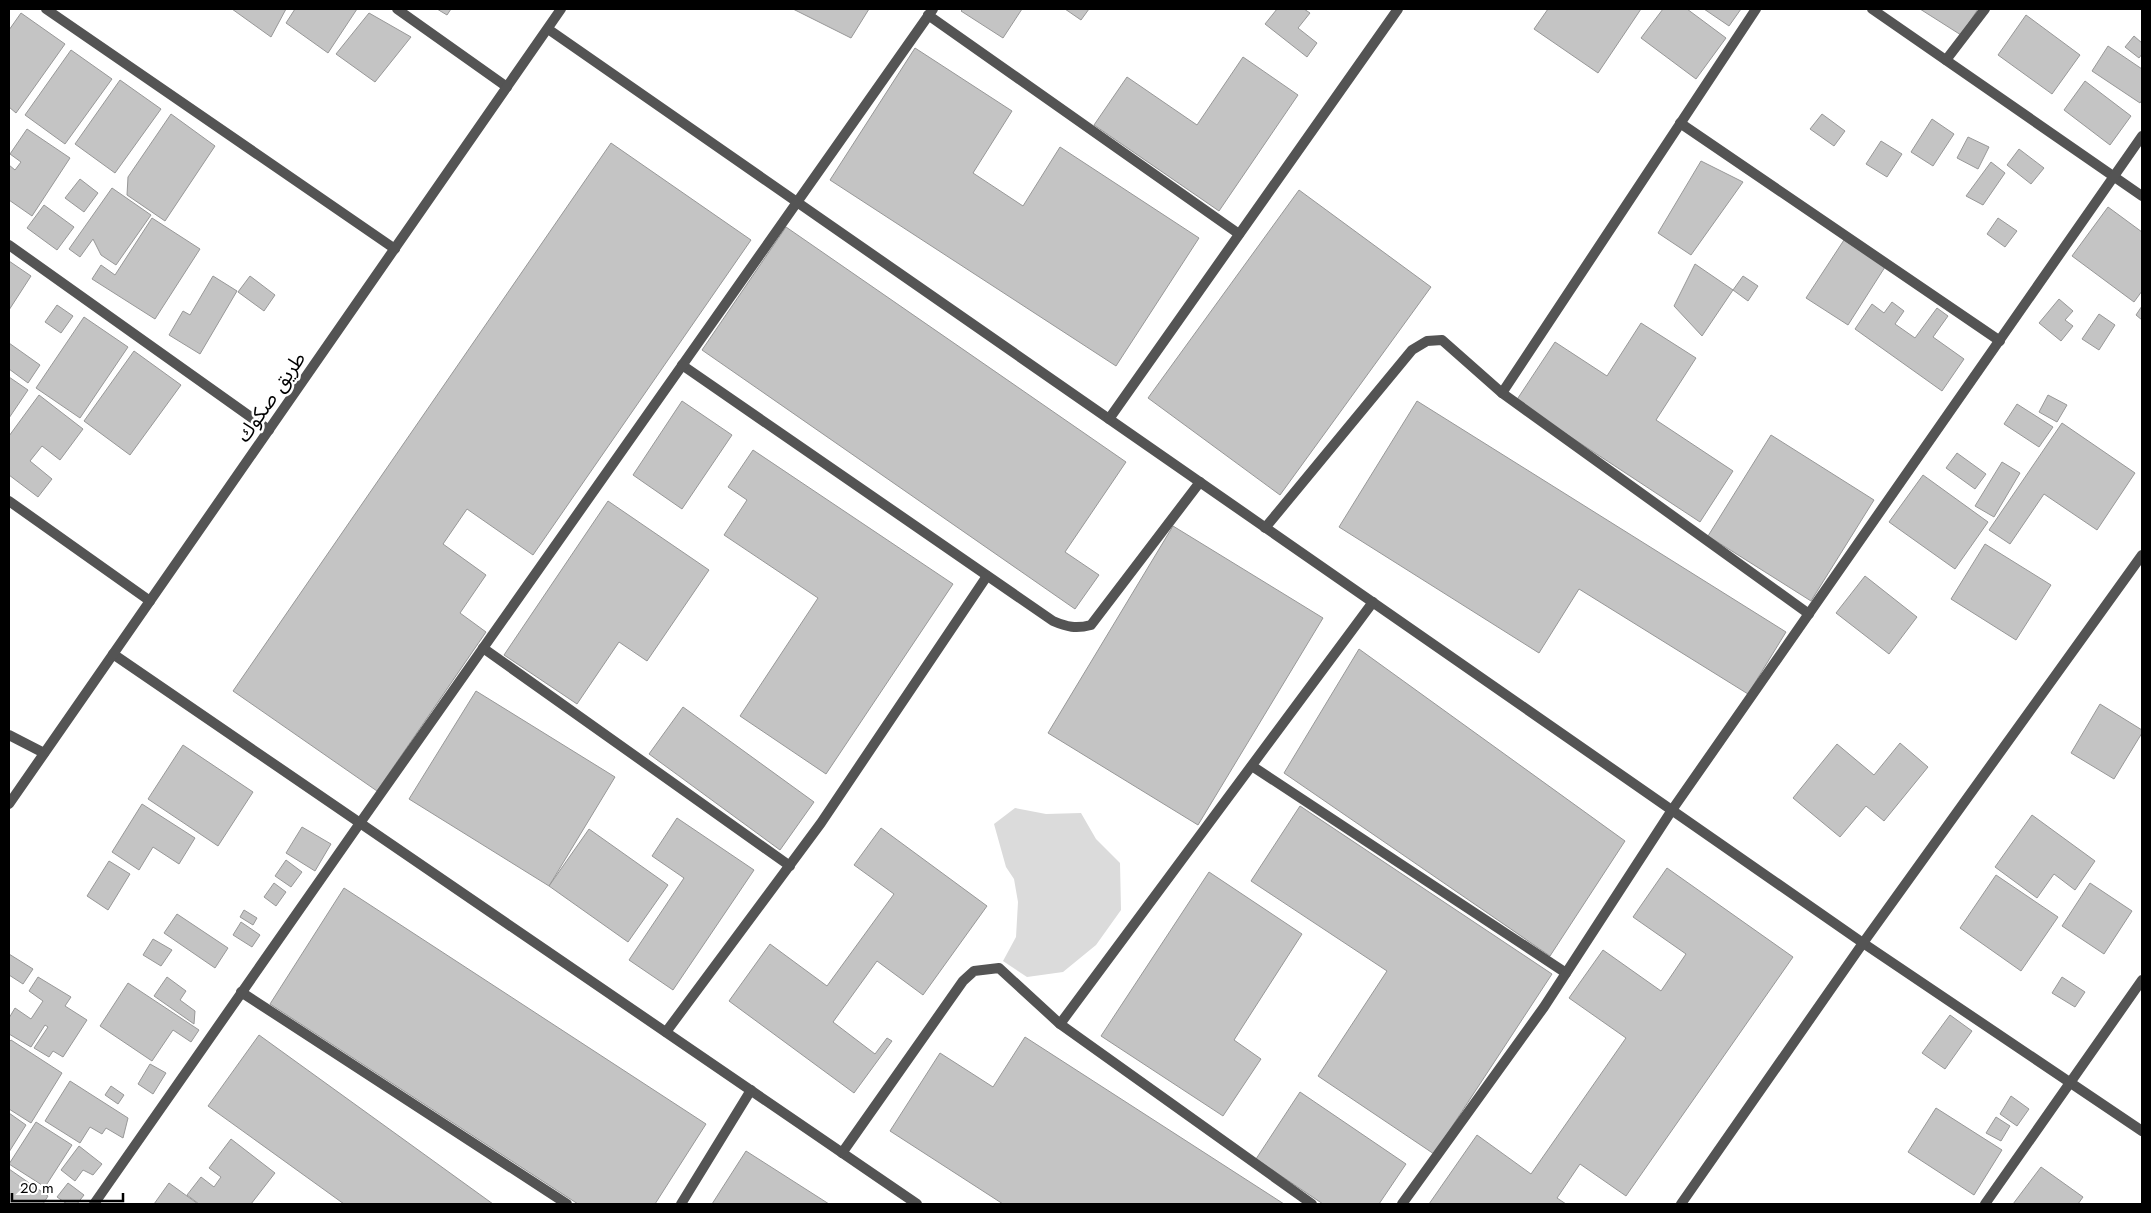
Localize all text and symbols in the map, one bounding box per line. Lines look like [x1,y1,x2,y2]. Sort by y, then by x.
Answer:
street label: طريق صكوك [229,346,313,448]
scale bar [12,1170,124,1202]
text: 20 m [20,1177,54,1199]

